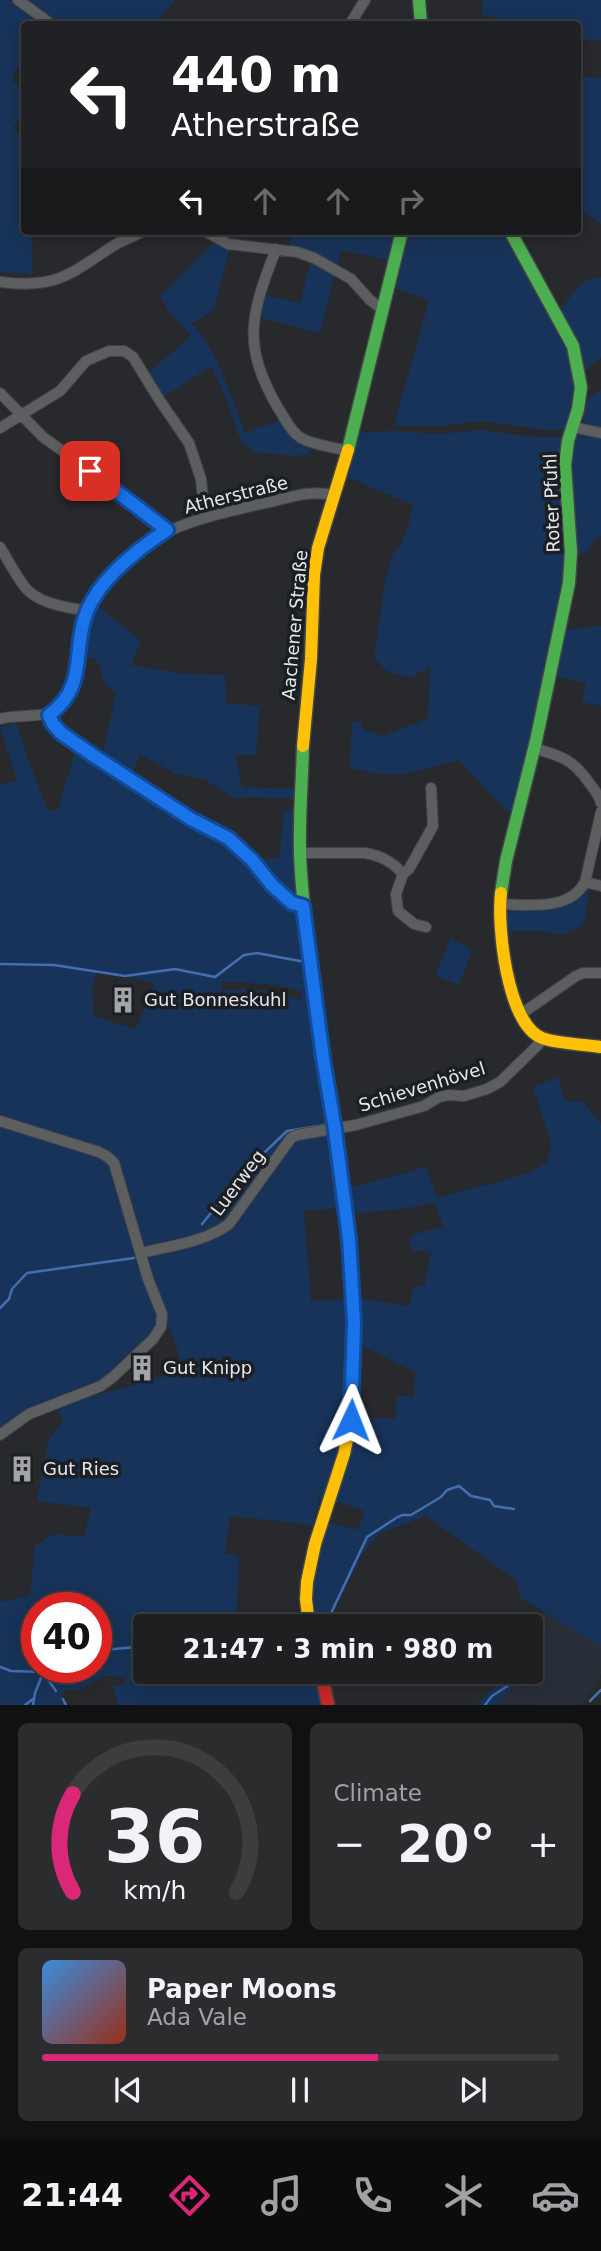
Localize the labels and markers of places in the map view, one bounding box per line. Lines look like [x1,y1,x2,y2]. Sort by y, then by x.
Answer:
pin [60,441,120,501]
building icon: Gut Bonneskuhl [108,985,138,1015]
place label: Gut Bonneskuhl [144,989,286,1010]
building icon: Gut Knipp [127,1353,157,1383]
place label: Gut Knipp [163,1357,252,1378]
building icon: Gut Ries [7,1454,37,1484]
place label: Gut Ries [43,1458,119,1479]

